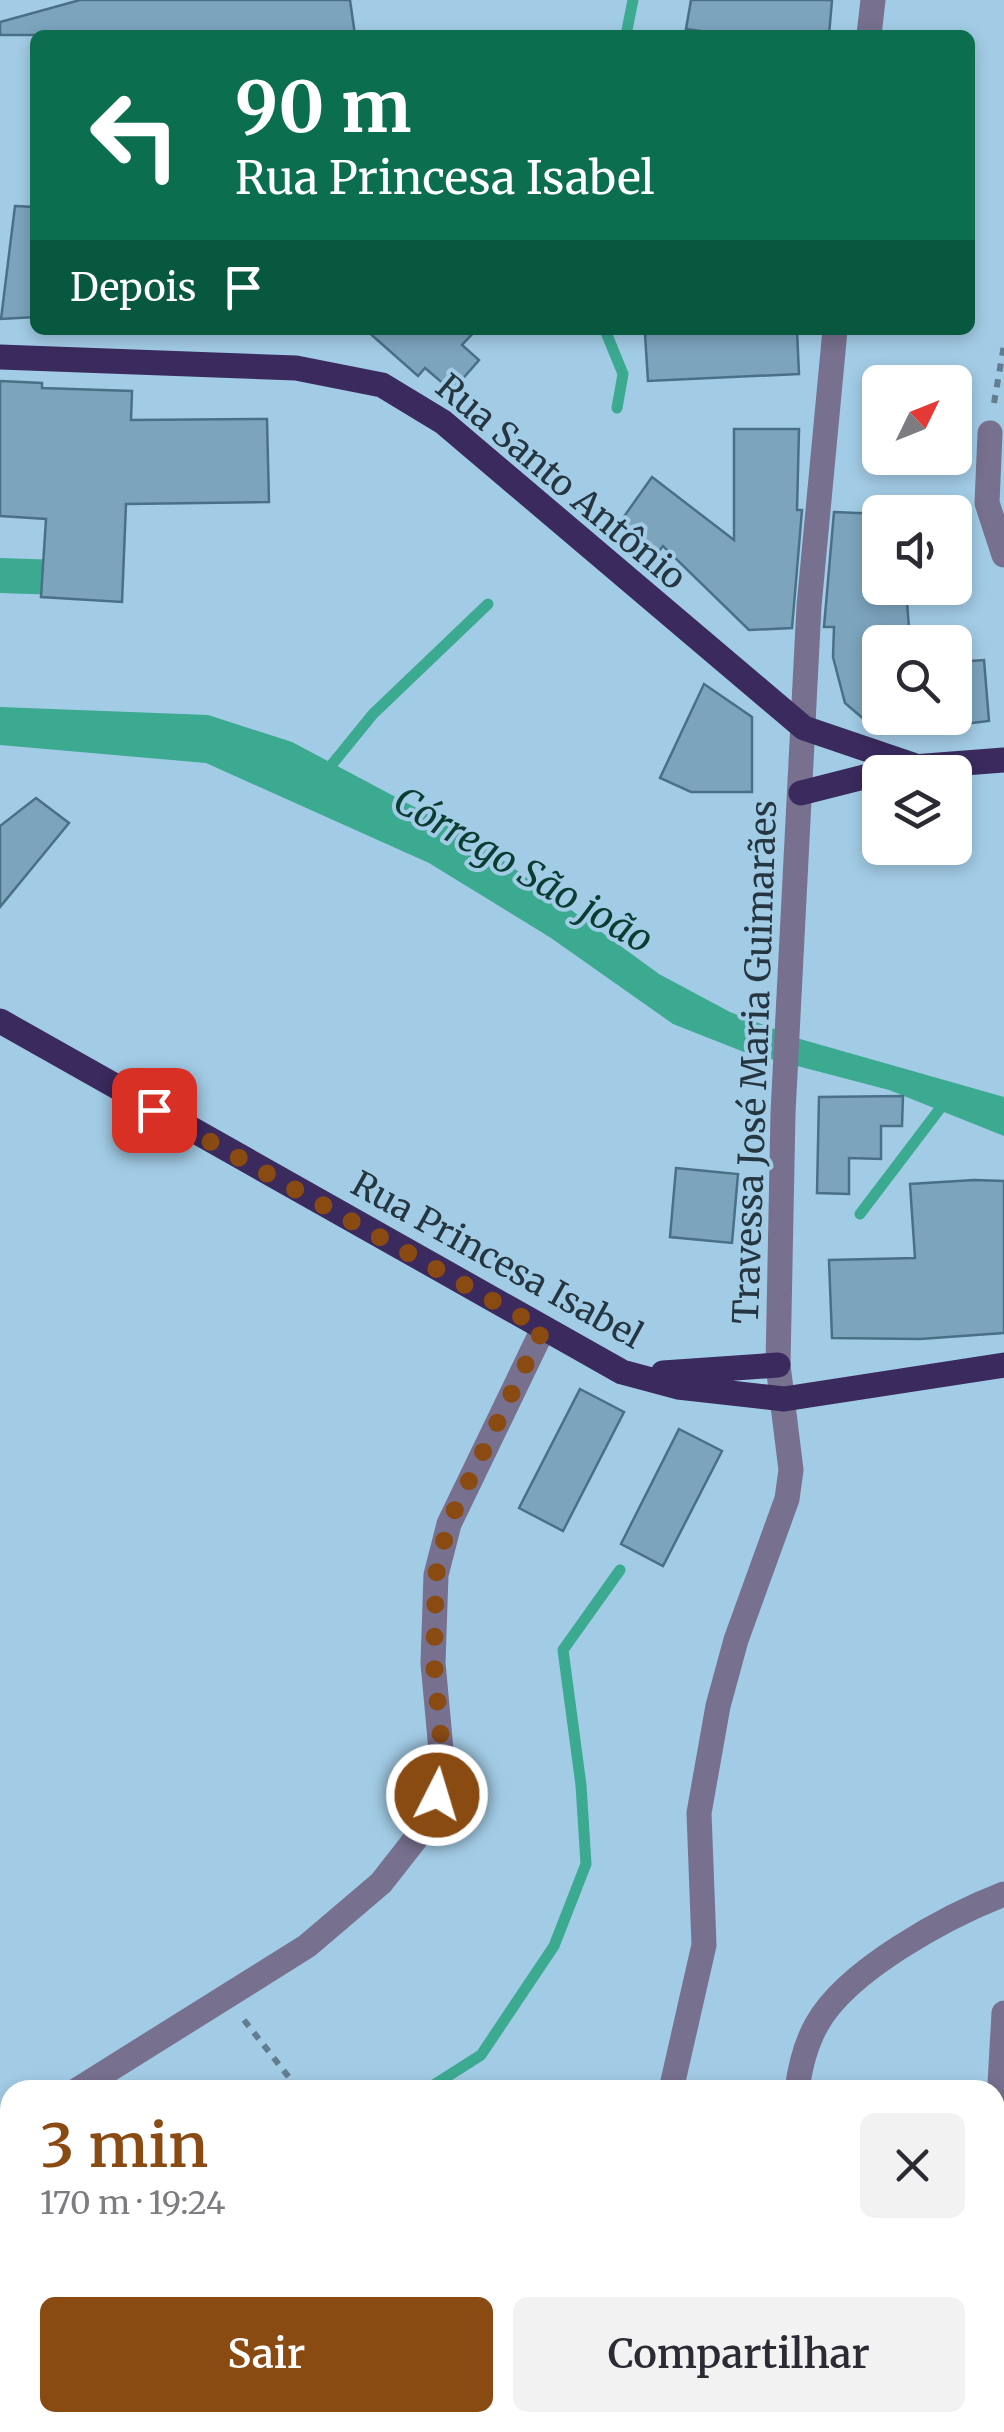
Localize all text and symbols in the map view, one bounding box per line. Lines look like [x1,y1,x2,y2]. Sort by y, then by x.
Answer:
text: 90 m [235,63,412,151]
icon: left [70,70,200,200]
text: Rua Princesa Isabel [235,150,655,206]
icon: arrive [216,260,271,315]
text: Depois [70,264,196,311]
street label: Rua Santo Antônio [427,365,695,599]
north arrow [862,365,972,475]
map controls [862,365,972,865]
button: sound [862,495,972,605]
button: search [862,625,972,735]
button: layers [862,755,972,865]
water label: Córrego São joão [385,776,661,963]
street label: Travessa José Maria Guimarães [724,799,786,1325]
pin [112,1068,197,1153]
icon: arrive [127,1083,182,1138]
street label: Rua Princesa Isabel [344,1162,651,1358]
position arrow [385,1743,489,1847]
text: 3 min [40,2108,208,2183]
button: close [860,2113,965,2218]
text: 170 m · 19:24 [40,2183,226,2223]
button: Sair [40,2297,493,2412]
button: Compartilhar [513,2297,965,2412]

